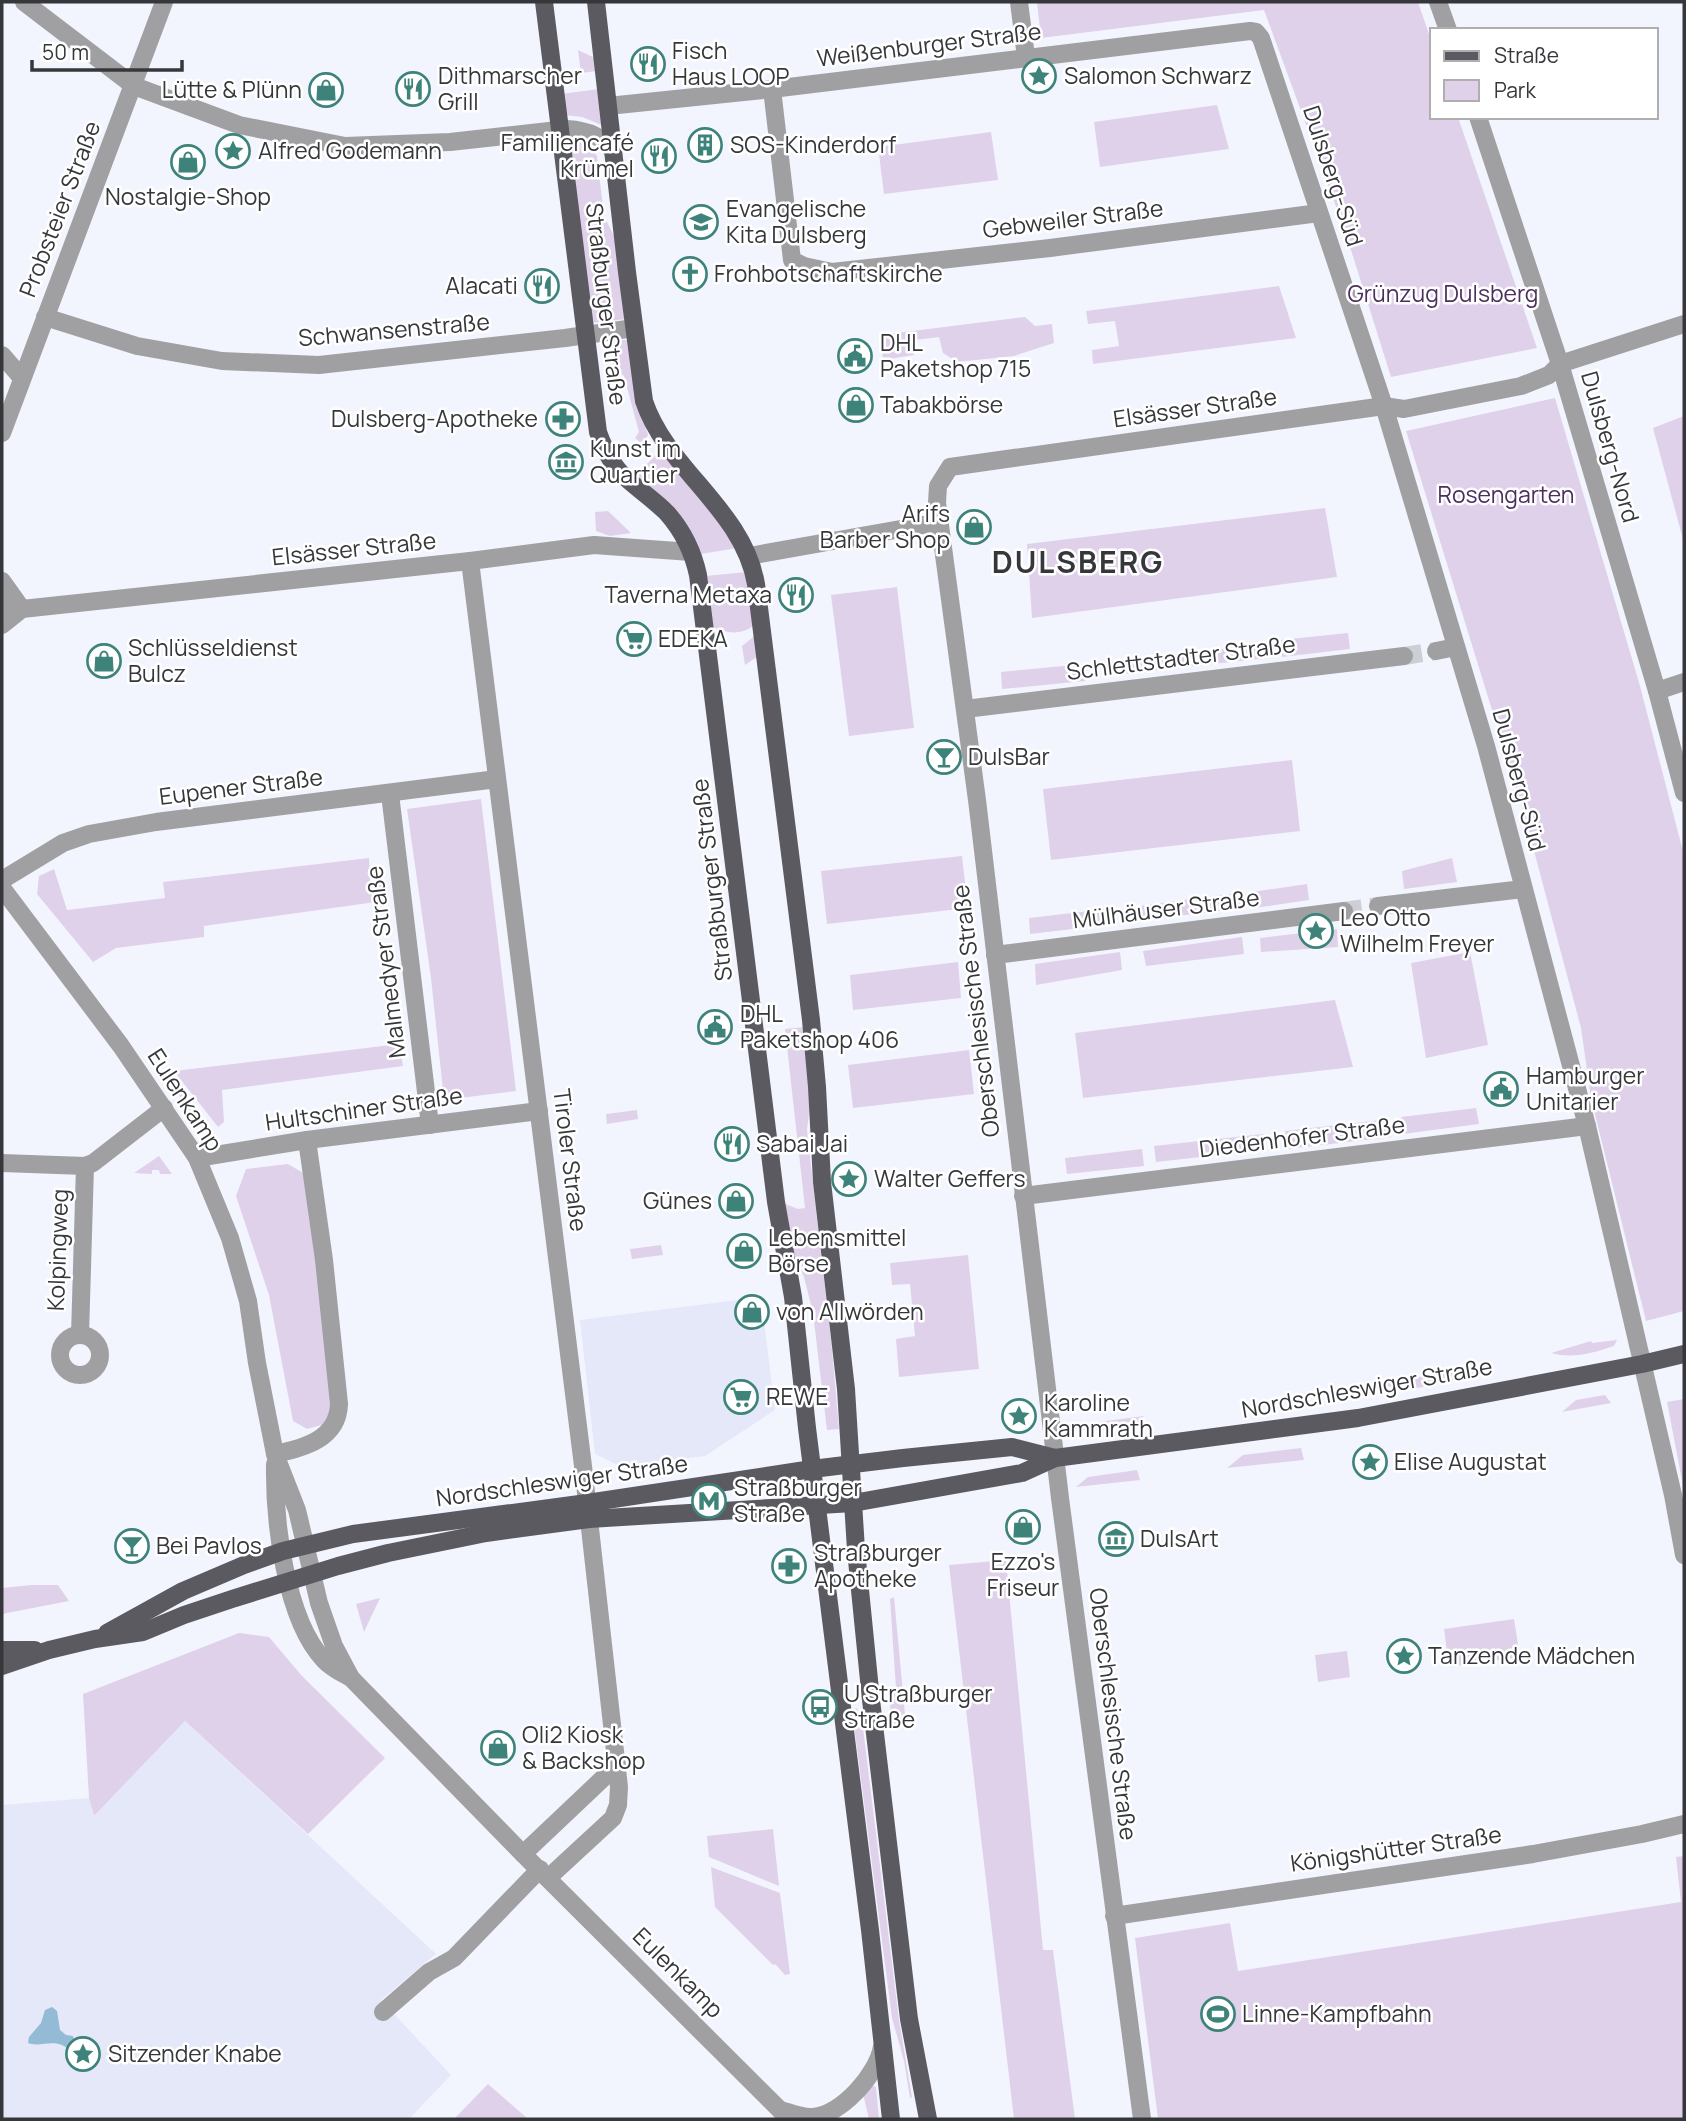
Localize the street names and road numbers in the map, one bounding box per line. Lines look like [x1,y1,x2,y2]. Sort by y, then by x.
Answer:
street label: Weißenburger Straße [815,14,1043,74]
street label: Dulsberg-Süd [1296,101,1372,250]
street label: Probsteier Straße [11,116,107,301]
street label: Gebweiler Straße [981,191,1165,245]
street label: Straßburger Straße [579,201,635,407]
street label: Schwansenstraße [297,305,491,353]
street label: Dulsberg-Nord [1574,367,1648,526]
street label: Elsässer Straße [1111,380,1279,434]
street label: Elsässer Straße [270,523,438,573]
street label: Schlettstadter Straße [1065,627,1297,687]
street label: Dulsberg-Süd [1486,705,1554,854]
street label: Eupener Straße [157,760,325,812]
street label: Straßburger Straße [683,777,739,983]
street label: Malmedyer Straße [357,864,413,1060]
street label: Mülhäuser Straße [1071,881,1261,935]
street label: Oberschlesische Straße [944,883,1006,1139]
street label: Eulenkamp [141,1042,231,1157]
street label: Hultschiner Straße [263,1078,465,1138]
street label: Tiroler Straße [546,1087,596,1233]
street label: Diedenhofer Straße [1197,1108,1407,1165]
street label: Kolpingweg [39,1188,75,1312]
street label: Nordschleswiger Straße [1239,1349,1495,1425]
street label: Nordschleswiger Straße [434,1446,690,1514]
street label: Oberschlesische Straße [1083,1586,1145,1842]
street label: Königshütter Straße [1288,1817,1504,1879]
street label: Eulenkamp [626,1920,731,2025]

